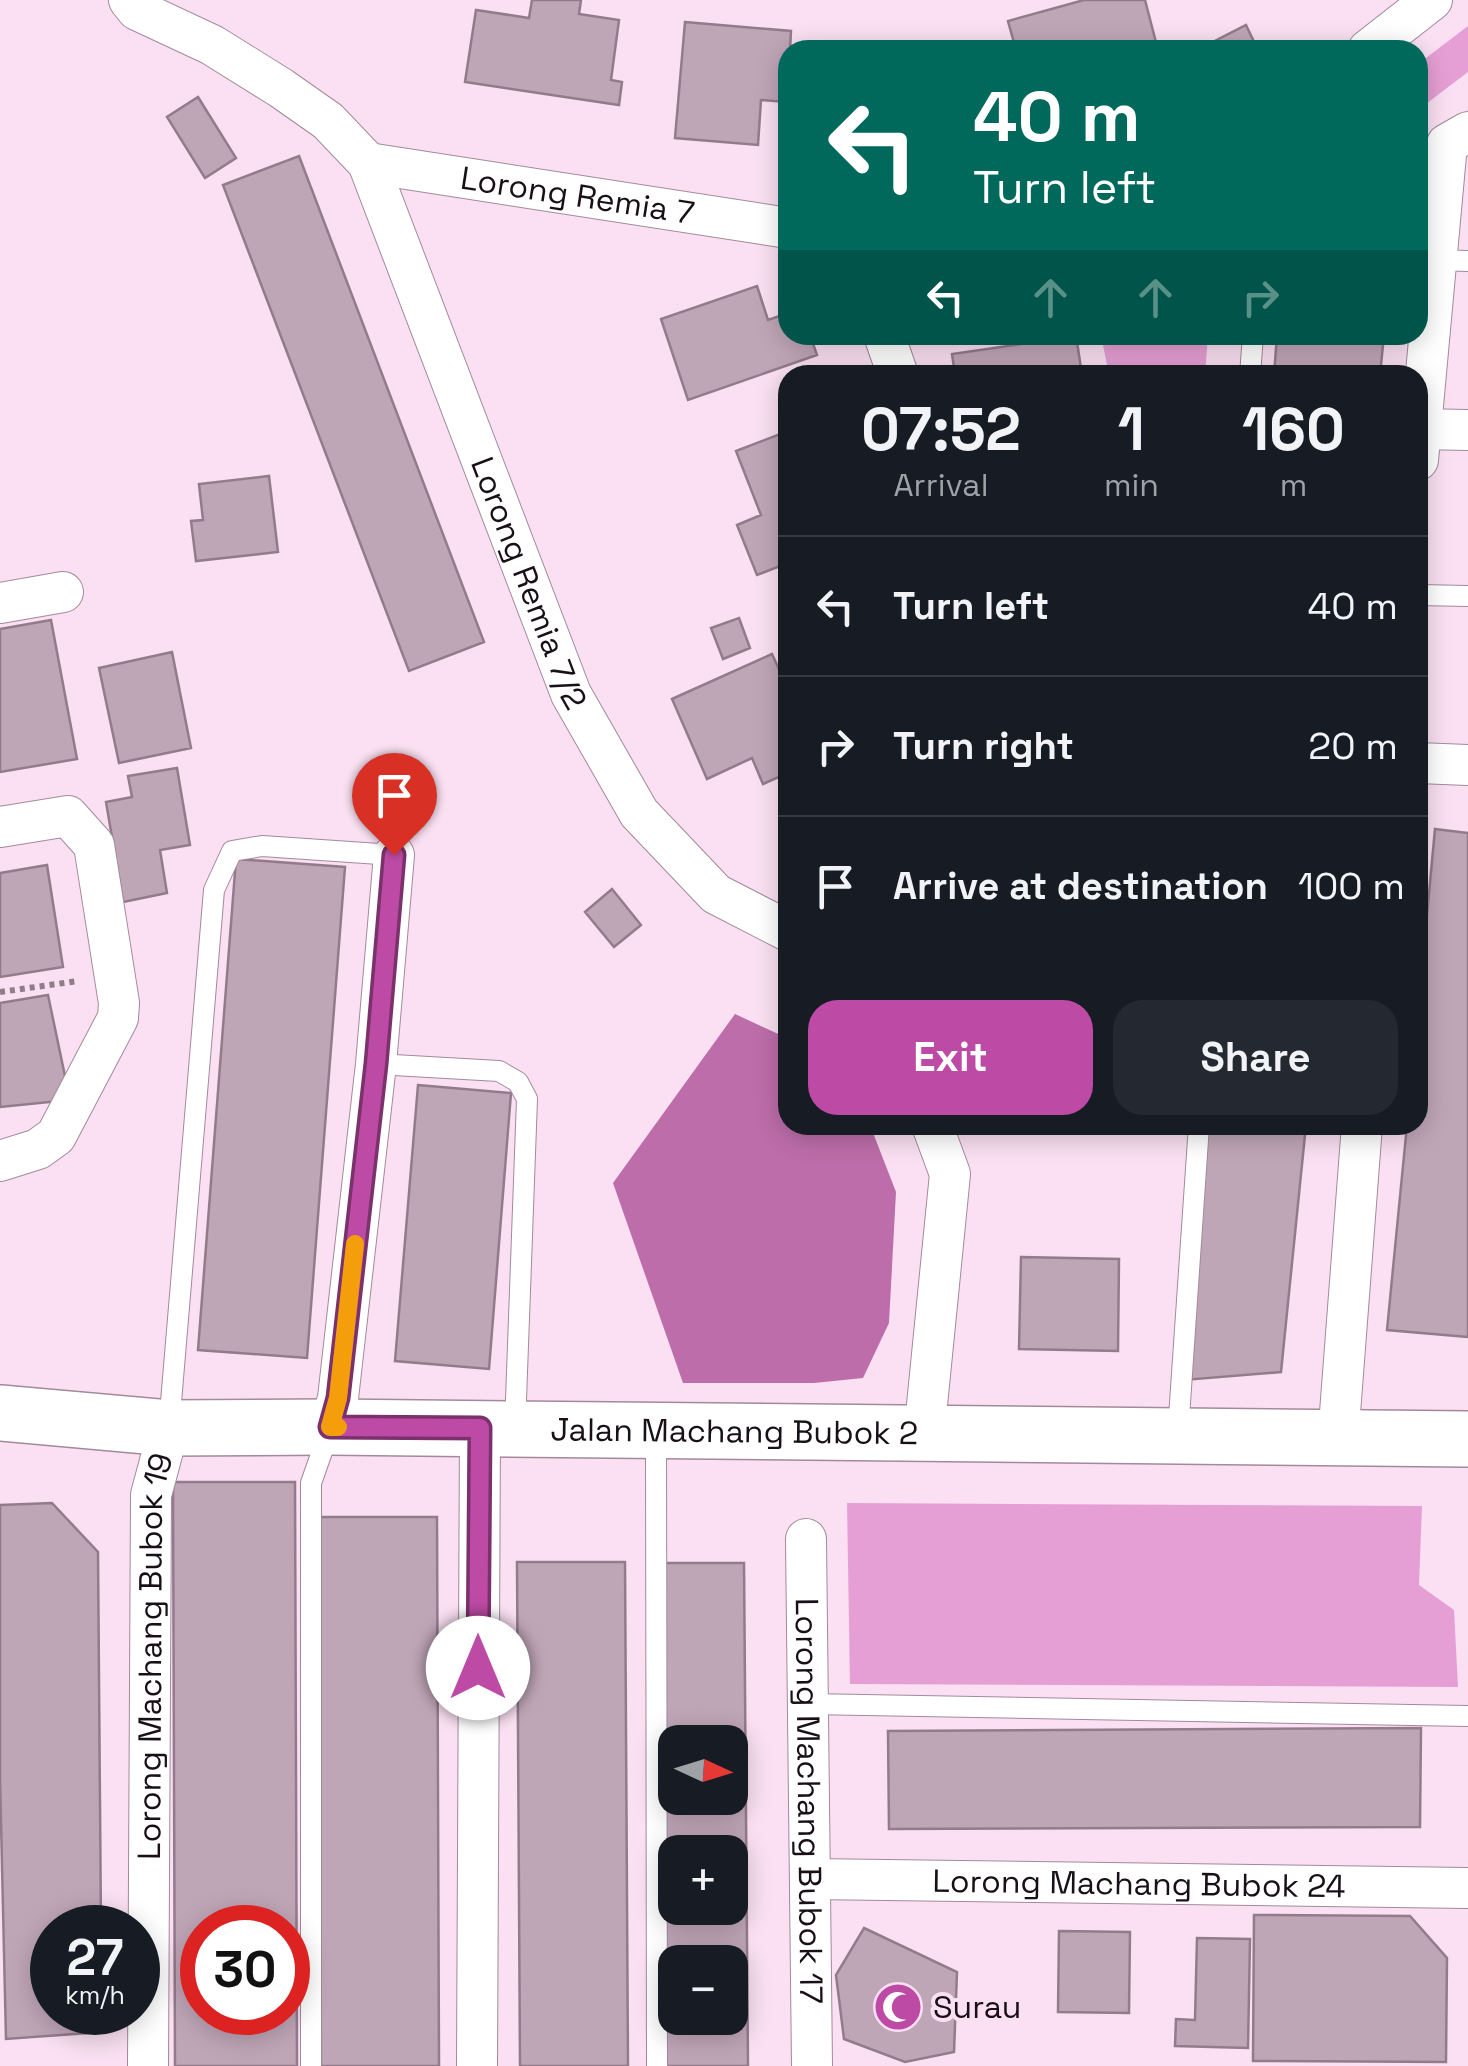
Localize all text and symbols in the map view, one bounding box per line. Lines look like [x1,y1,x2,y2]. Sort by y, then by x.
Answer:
text: 40 m [973,72,1140,161]
icon: left [808,80,938,210]
street label: Lorong Remia 7 [458,158,697,233]
text: Turn left [973,159,1156,216]
icon: left [918,270,973,325]
icon: ahead [1023,270,1078,325]
icon: ahead [1128,270,1183,325]
icon: right [1233,270,1288,325]
text: 07:52 [861,391,1021,468]
text: 1 [1118,391,1145,468]
text: 160 [1242,391,1345,468]
street label: Lorong Remia 7/2 [462,451,596,717]
text: Arrival [893,465,989,505]
text: min [1104,465,1159,505]
text: m [1280,465,1307,505]
icon: left [808,579,863,634]
text: Turn left [893,582,1049,630]
text: 40 m [1307,582,1398,630]
icon: right [808,719,863,774]
text: Turn right [893,722,1074,770]
text: 20 m [1308,722,1398,770]
pin [352,753,437,856]
icon: arrive [367,768,422,823]
icon: arrive [808,859,863,914]
text: Arrive at destination [893,862,1268,910]
text: 100 m [1298,862,1405,910]
button: Exit [808,1000,1093,1115]
button: Share [1113,1000,1398,1115]
street label: Jalan Machang Bubok 2 [550,1409,918,1453]
street label: Lorong Machang Bubok 19 [129,1448,181,1860]
street label: Lorong Machang Bubok 17 [787,1598,831,2004]
position arrow [426,1616,530,1720]
north arrow [658,1725,748,1815]
map controls [658,1725,748,2035]
button: + [658,1835,748,1925]
street label: Lorong Machang Bubok 24 [932,1861,1346,1906]
speed limit sign: 30 [180,1905,310,2035]
text: 27 [67,1926,123,1990]
button: − [658,1945,748,2035]
text: km/h [65,1979,125,2011]
mosque icon: Surau [872,1981,924,2033]
place label: Surau [933,1987,1021,2027]

